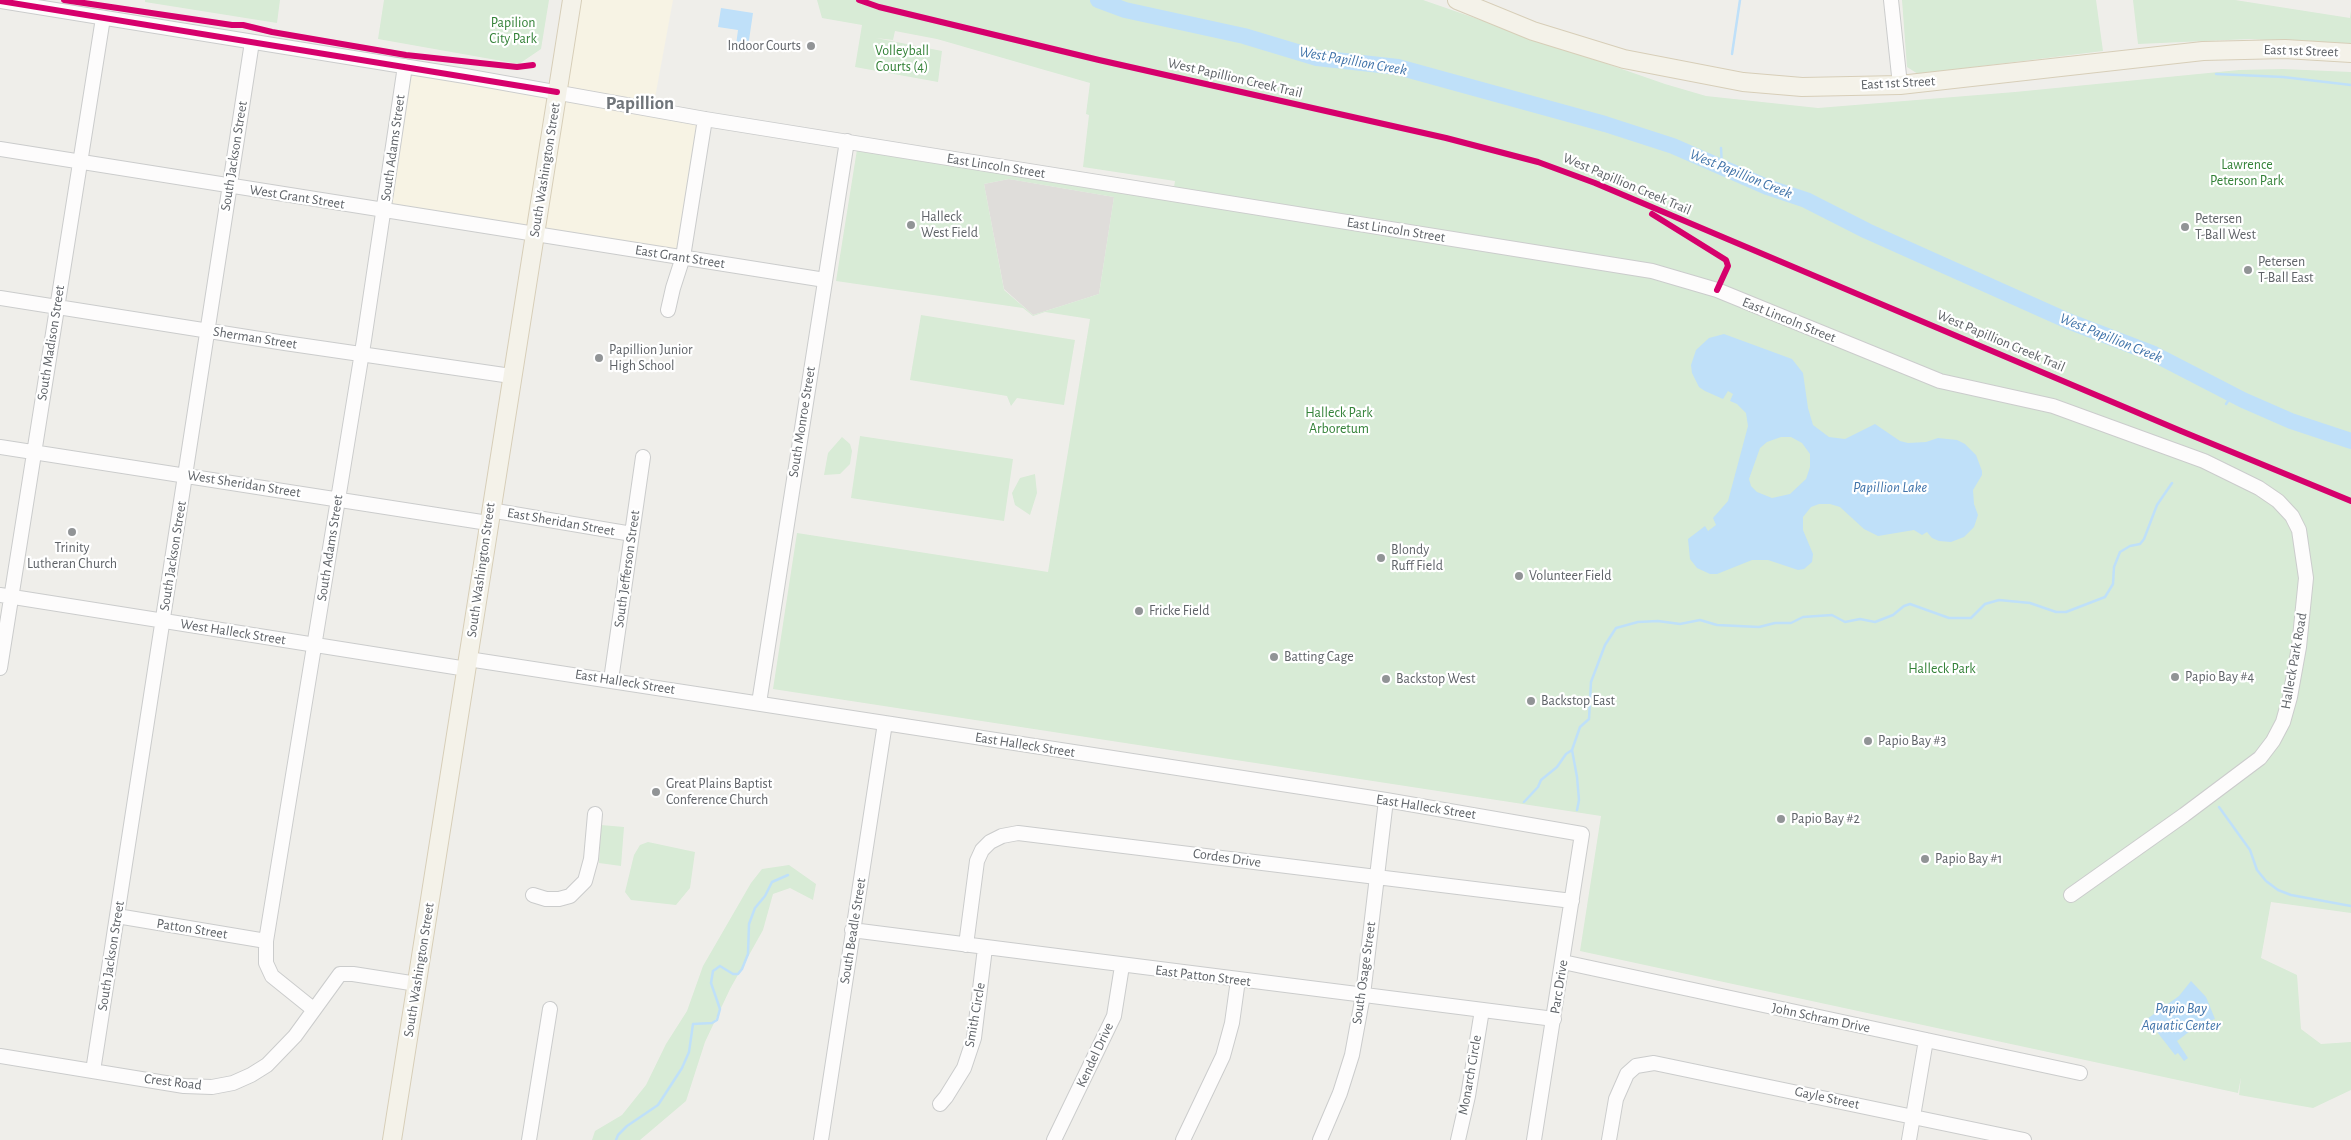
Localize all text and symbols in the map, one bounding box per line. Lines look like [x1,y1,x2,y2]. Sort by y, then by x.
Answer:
park label: Papilion City Park [489,15,537,48]
place label: Indoor Courts [727,38,801,54]
marker: Indoor Courts [805,40,817,52]
street label: East 1st Street [2263,41,2339,61]
park label: Volleyball Courts (4) [875,43,929,75]
water label: West Papillion Creek [1298,43,1408,79]
street label: West Papillion Creek Trail [1166,54,1304,102]
street label: East 1st Street [1860,73,1936,93]
district label: Papillion [606,92,674,114]
street label: South Adams Street [377,94,409,202]
street label: South Jackson Street [217,100,251,212]
street label: South Washington Street [526,102,564,238]
water label: West Papillion Creek [1687,145,1795,203]
street label: West Papillion Creek Trail [1560,149,1694,219]
street label: East Lincoln Street [946,150,1046,182]
park label: Lawrence Peterson Park [2210,157,2284,190]
street label: West Grant Street [248,181,346,213]
place label: Halleck West Field [921,209,978,242]
place label: Petersen T-Ball West [2195,211,2256,243]
street label: East Lincoln Street [1346,214,1446,246]
marker: Halleck West Field [905,219,917,231]
marker: Petersen T-Ball West [2179,221,2191,233]
street label: East Grant Street [634,242,726,272]
place label: Petersen T-Ball East [2258,254,2314,286]
marker: Petersen T-Ball East [2242,264,2254,276]
street label: South Madison Street [34,284,68,402]
street label: East Lincoln Street [1740,294,1838,346]
street label: West Papillion Creek Trail [1934,306,2068,376]
water label: West Papillion Creek [2057,309,2165,367]
street label: Sherman Street [212,323,298,353]
place label: Papillion Junior High School [609,342,693,374]
marker: Papillion Junior High School [593,352,605,364]
street label: South Monroe Street [785,365,819,479]
park label: Halleck Park Arboretum [1305,405,1373,438]
street label: West Sheridan Street [186,467,302,501]
water label: Papillion Lake [1853,478,1927,496]
street label: South Adams Street [313,494,347,602]
street label: South Jackson Street [156,500,190,612]
street label: South Washington Street [463,501,499,639]
street label: East Sheridan Street [506,504,616,540]
street label: South Jefferson Street [610,509,644,629]
marker: Trinity Lutheran Church [66,526,78,538]
place label: Trinity Lutheran Church [27,540,117,572]
place label: Blondy Ruff Field [1391,542,1443,574]
marker: Blondy Ruff Field [1375,552,1387,564]
place label: Volunteer Field [1529,568,1611,584]
marker: Volunteer Field [1513,570,1525,582]
place label: Fricke Field [1149,603,1209,619]
marker: Fricke Field [1133,605,1145,617]
street label: Halleck Park Road [2277,612,2311,710]
street label: West Halleck Street [179,615,287,649]
place label: Batting Cage [1284,649,1354,665]
marker: Batting Cage [1268,651,1280,663]
park label: Halleck Park [1908,661,1976,677]
street label: East Halleck Street [574,666,676,698]
place label: Papio Bay #4 [2185,669,2254,685]
place label: Backstop West [1396,671,1475,687]
marker: Papio Bay #4 [2169,671,2181,683]
marker: Backstop West [1380,673,1392,685]
place label: Backstop East [1541,693,1615,709]
marker: Backstop East [1525,695,1537,707]
street label: East Halleck Street [974,729,1076,761]
place label: Papio Bay #3 [1878,733,1946,749]
marker: Papio Bay #3 [1862,735,1874,747]
place label: Great Plains Baptist Conference Church [666,776,772,809]
marker: Great Plains Baptist Conference Church [650,786,662,798]
street label: East Halleck Street [1375,791,1477,823]
place label: Papio Bay #2 [1791,811,1860,827]
marker: Papio Bay #2 [1775,813,1787,825]
street label: Cordes Drive [1192,845,1262,871]
place label: Papio Bay #1 [1935,851,2002,867]
marker: Papio Bay #1 [1919,853,1931,865]
street label: South Beadle Street [836,877,870,985]
street label: South Jackson Street [94,900,128,1012]
street label: South Washington Street [400,902,438,1038]
street label: Patton Street [155,915,229,943]
street label: South Osage Street [1348,921,1380,1025]
street label: Parc Drive [1546,959,1572,1015]
street label: East Patton Street [1154,962,1252,990]
street label: Smith Circle [961,981,989,1049]
street label: John Schram Drive [1770,999,1872,1037]
water label: Papio Bay Aquatic Center [2142,999,2220,1034]
street label: Kendel Drive [1073,1020,1117,1090]
street label: Monarch Circle [1455,1034,1485,1116]
street label: Crest Road [143,1070,203,1094]
street label: Gayle Street [1793,1083,1861,1113]

